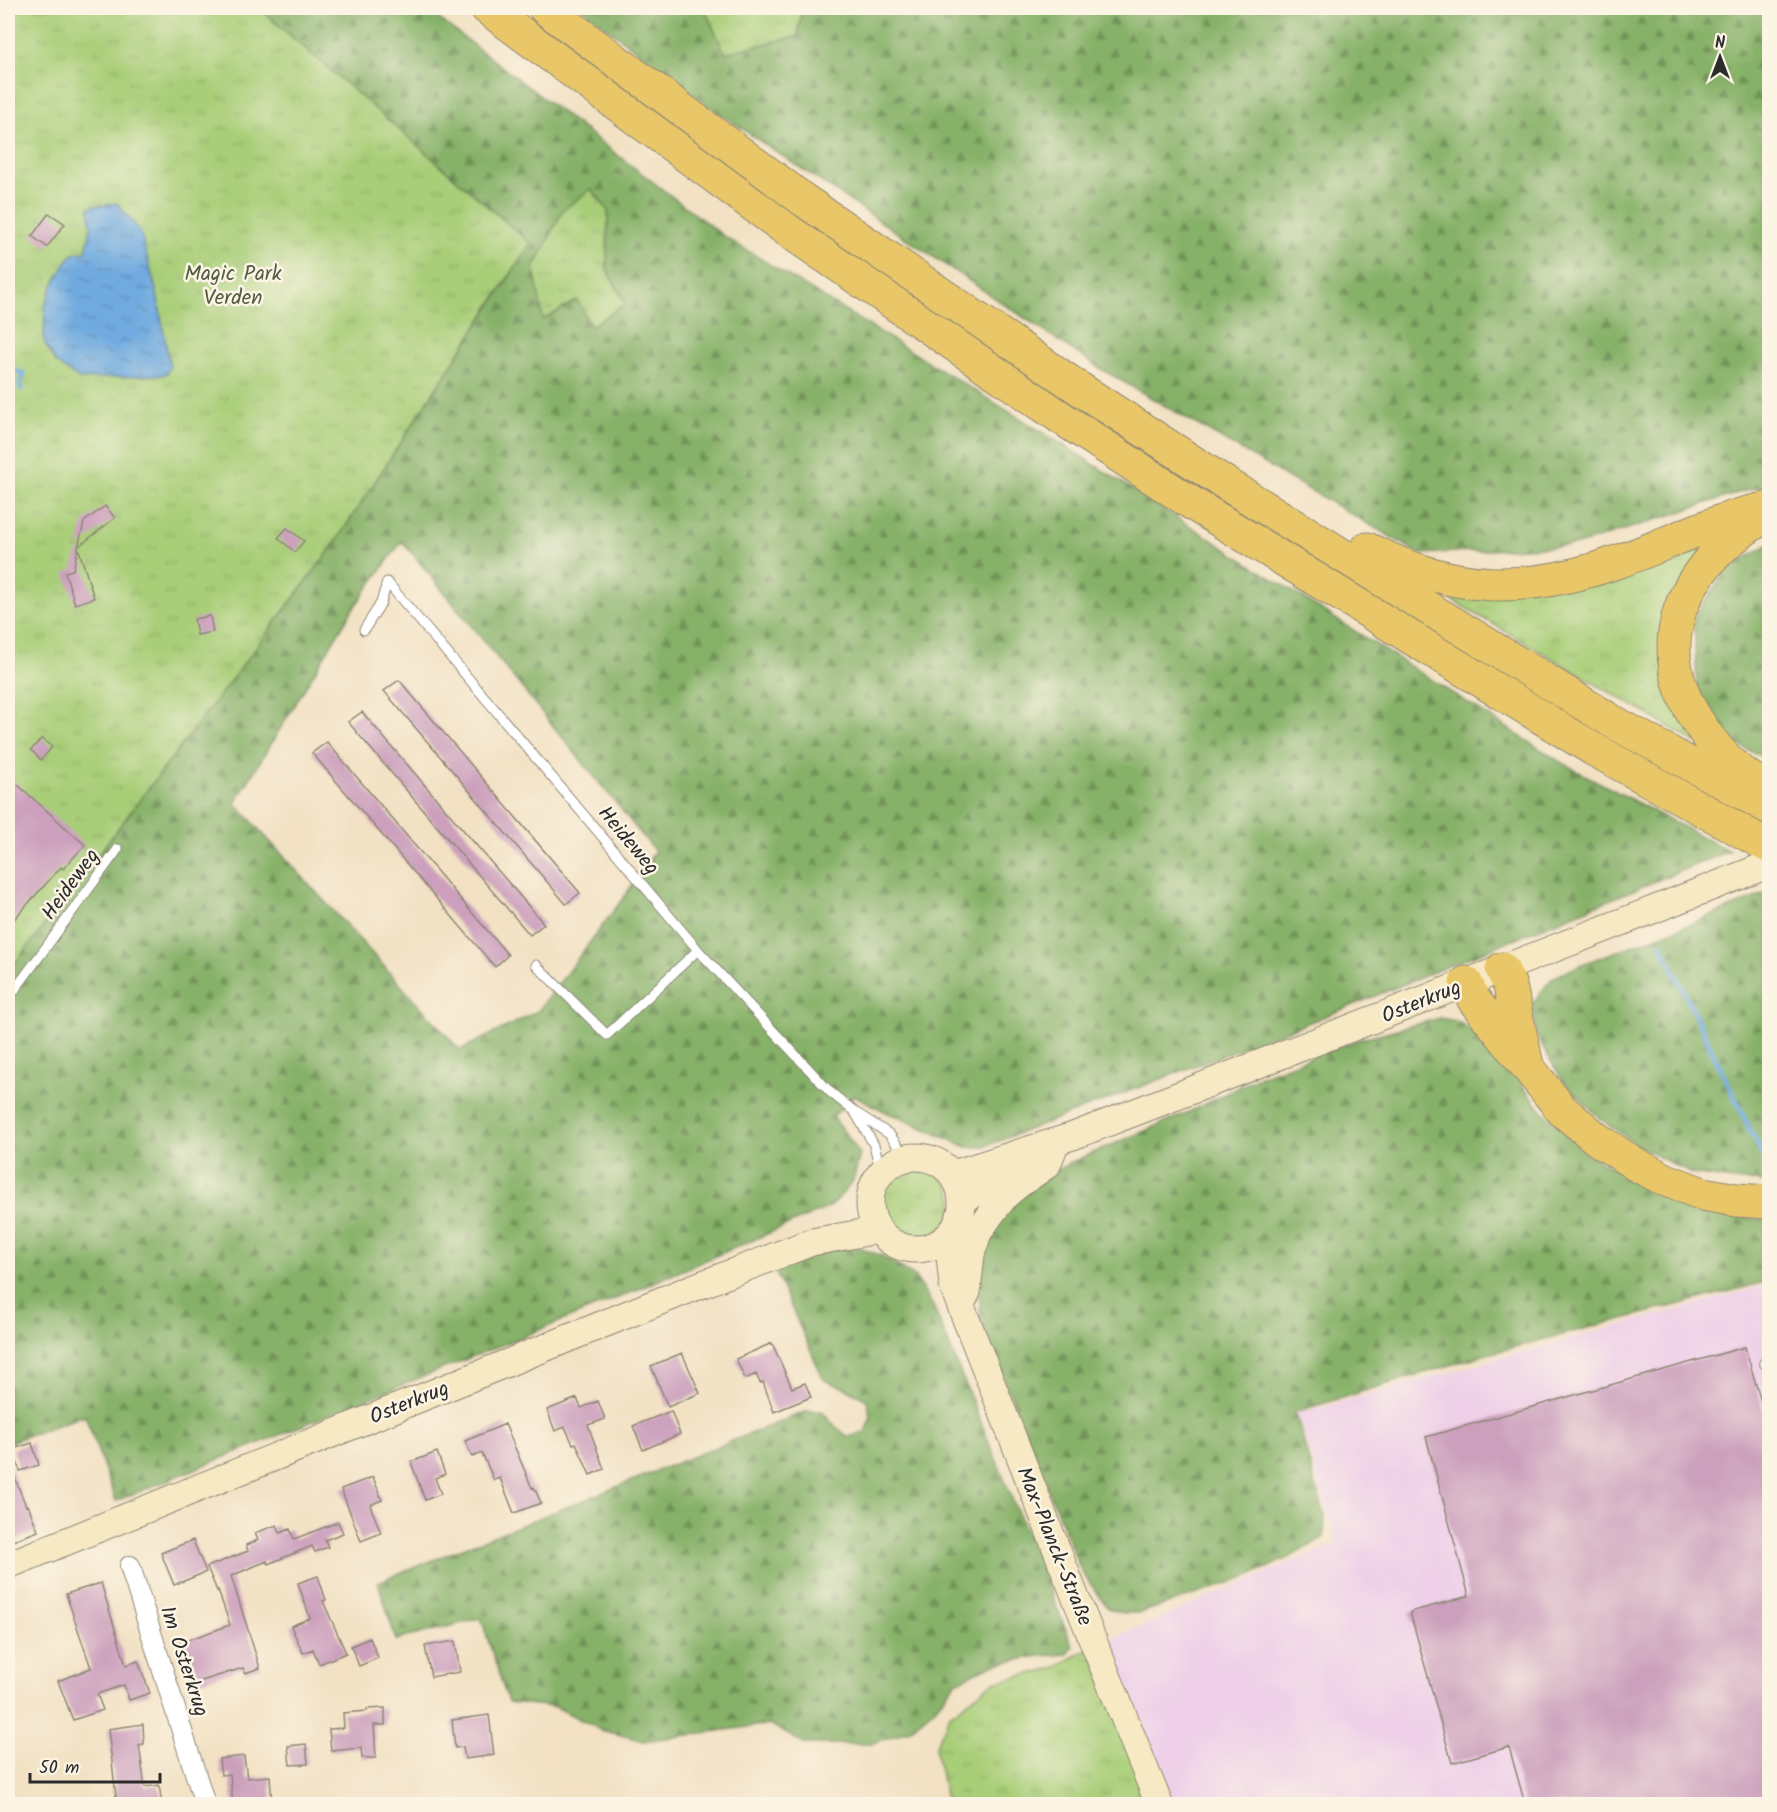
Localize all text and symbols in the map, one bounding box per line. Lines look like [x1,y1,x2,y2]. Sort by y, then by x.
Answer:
north arrow [1690,27,1750,87]
text: N [1715,31,1725,56]
park label: Magic Park Verden [184,258,282,315]
street label: Heideweg [589,799,667,883]
street label: Heideweg [34,842,109,928]
street label: Osterkrug [1377,972,1466,1033]
street label: Osterkrug [365,1373,454,1434]
street label: Max-Planck-Straße [1007,1462,1101,1632]
street label: Im Osterkrug [150,1602,217,1721]
scale bar [30,1746,160,1784]
text: 50 m [39,1754,79,1783]

